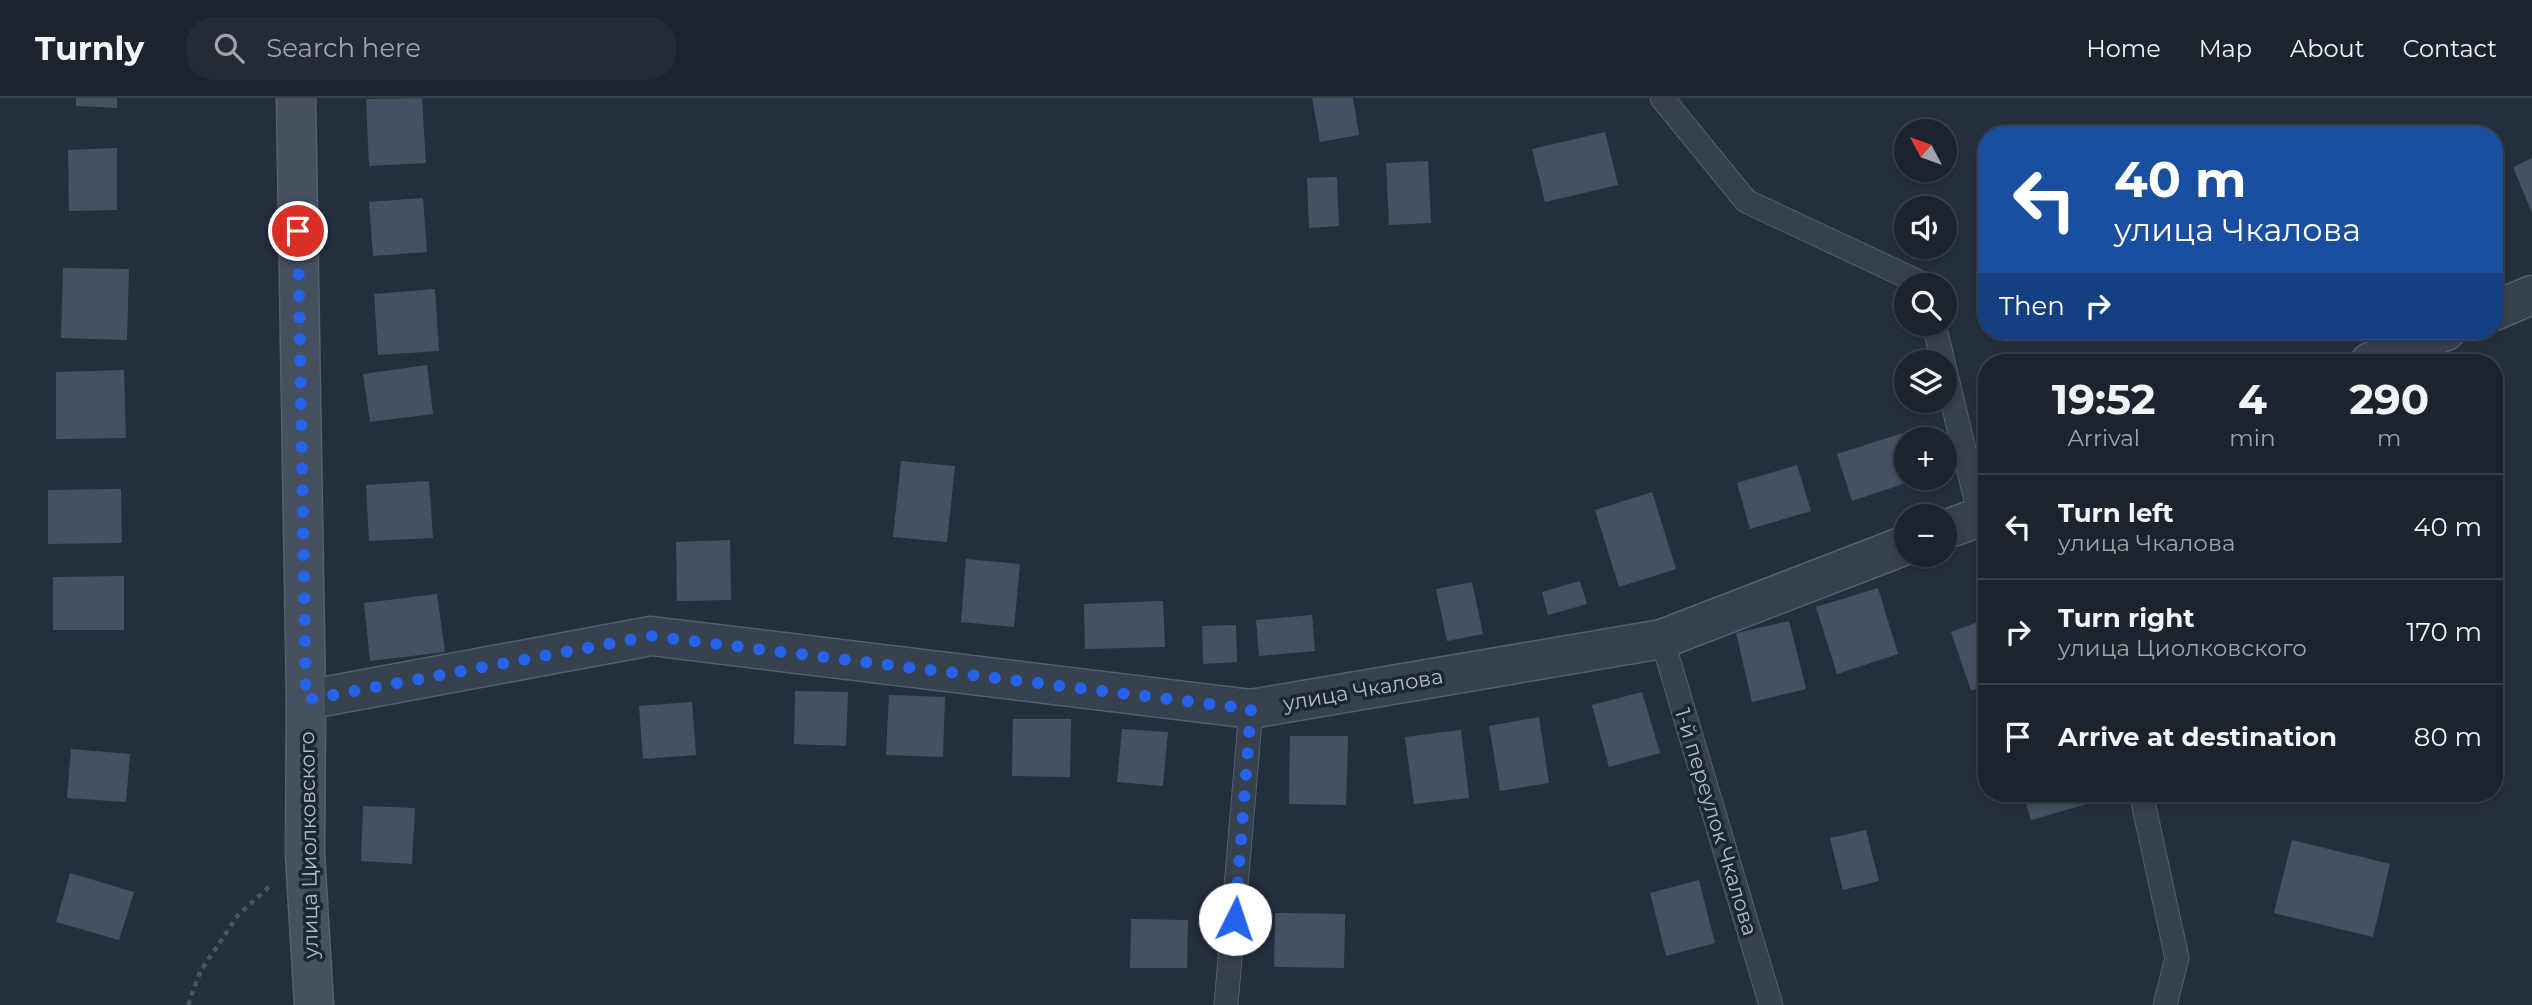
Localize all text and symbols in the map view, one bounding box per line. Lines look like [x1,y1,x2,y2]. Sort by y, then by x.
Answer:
search box [186,17,676,80]
text: Turnly [35,28,144,68]
icon: search [210,29,248,67]
text: Search here [266,32,421,64]
text: Home [2086,34,2161,63]
text: Map [2199,34,2252,63]
text: About [2290,34,2364,63]
text: Contact [2402,34,2497,63]
north arrow [1894,119,1956,182]
map controls [1894,119,1957,567]
text: 40 m [2114,150,2246,209]
icon: left [1999,154,2090,245]
button: sound [1894,196,1957,259]
pin [268,201,328,261]
text: улица Чкалова [2114,210,2361,249]
icon: arrive [279,212,317,250]
button: search [1894,273,1957,336]
icon: right [2079,287,2117,325]
text: Then [1999,290,2065,322]
button: layers [1894,350,1957,413]
text: 19:52 [2052,373,2156,425]
text: 4 [2238,373,2267,425]
text: 290 [2349,373,2429,425]
text: Arrival [2067,424,2140,452]
text: min [2229,424,2275,452]
text: m [2377,424,2401,452]
button: + [1894,427,1957,490]
text: Turn left [2058,497,2174,529]
button: − [1894,504,1957,567]
icon: left [1999,508,2037,546]
text: 40 m [2413,511,2482,543]
text: улица Чкалова [2058,529,2235,557]
text: Turn right [2058,602,2194,634]
icon: right [1999,613,2037,651]
text: 170 m [2406,616,2482,648]
text: улица Циолковского [2058,634,2307,662]
street label: улица Чкалова [1280,663,1445,716]
street label: 1-й переулок Чкалова [1670,705,1763,939]
icon: arrive [1999,718,2037,756]
text: Arrive at destination [2058,721,2337,753]
text: 80 m [2414,721,2482,753]
street label: улица Циолковского [294,731,323,960]
position arrow [1198,882,1272,956]

